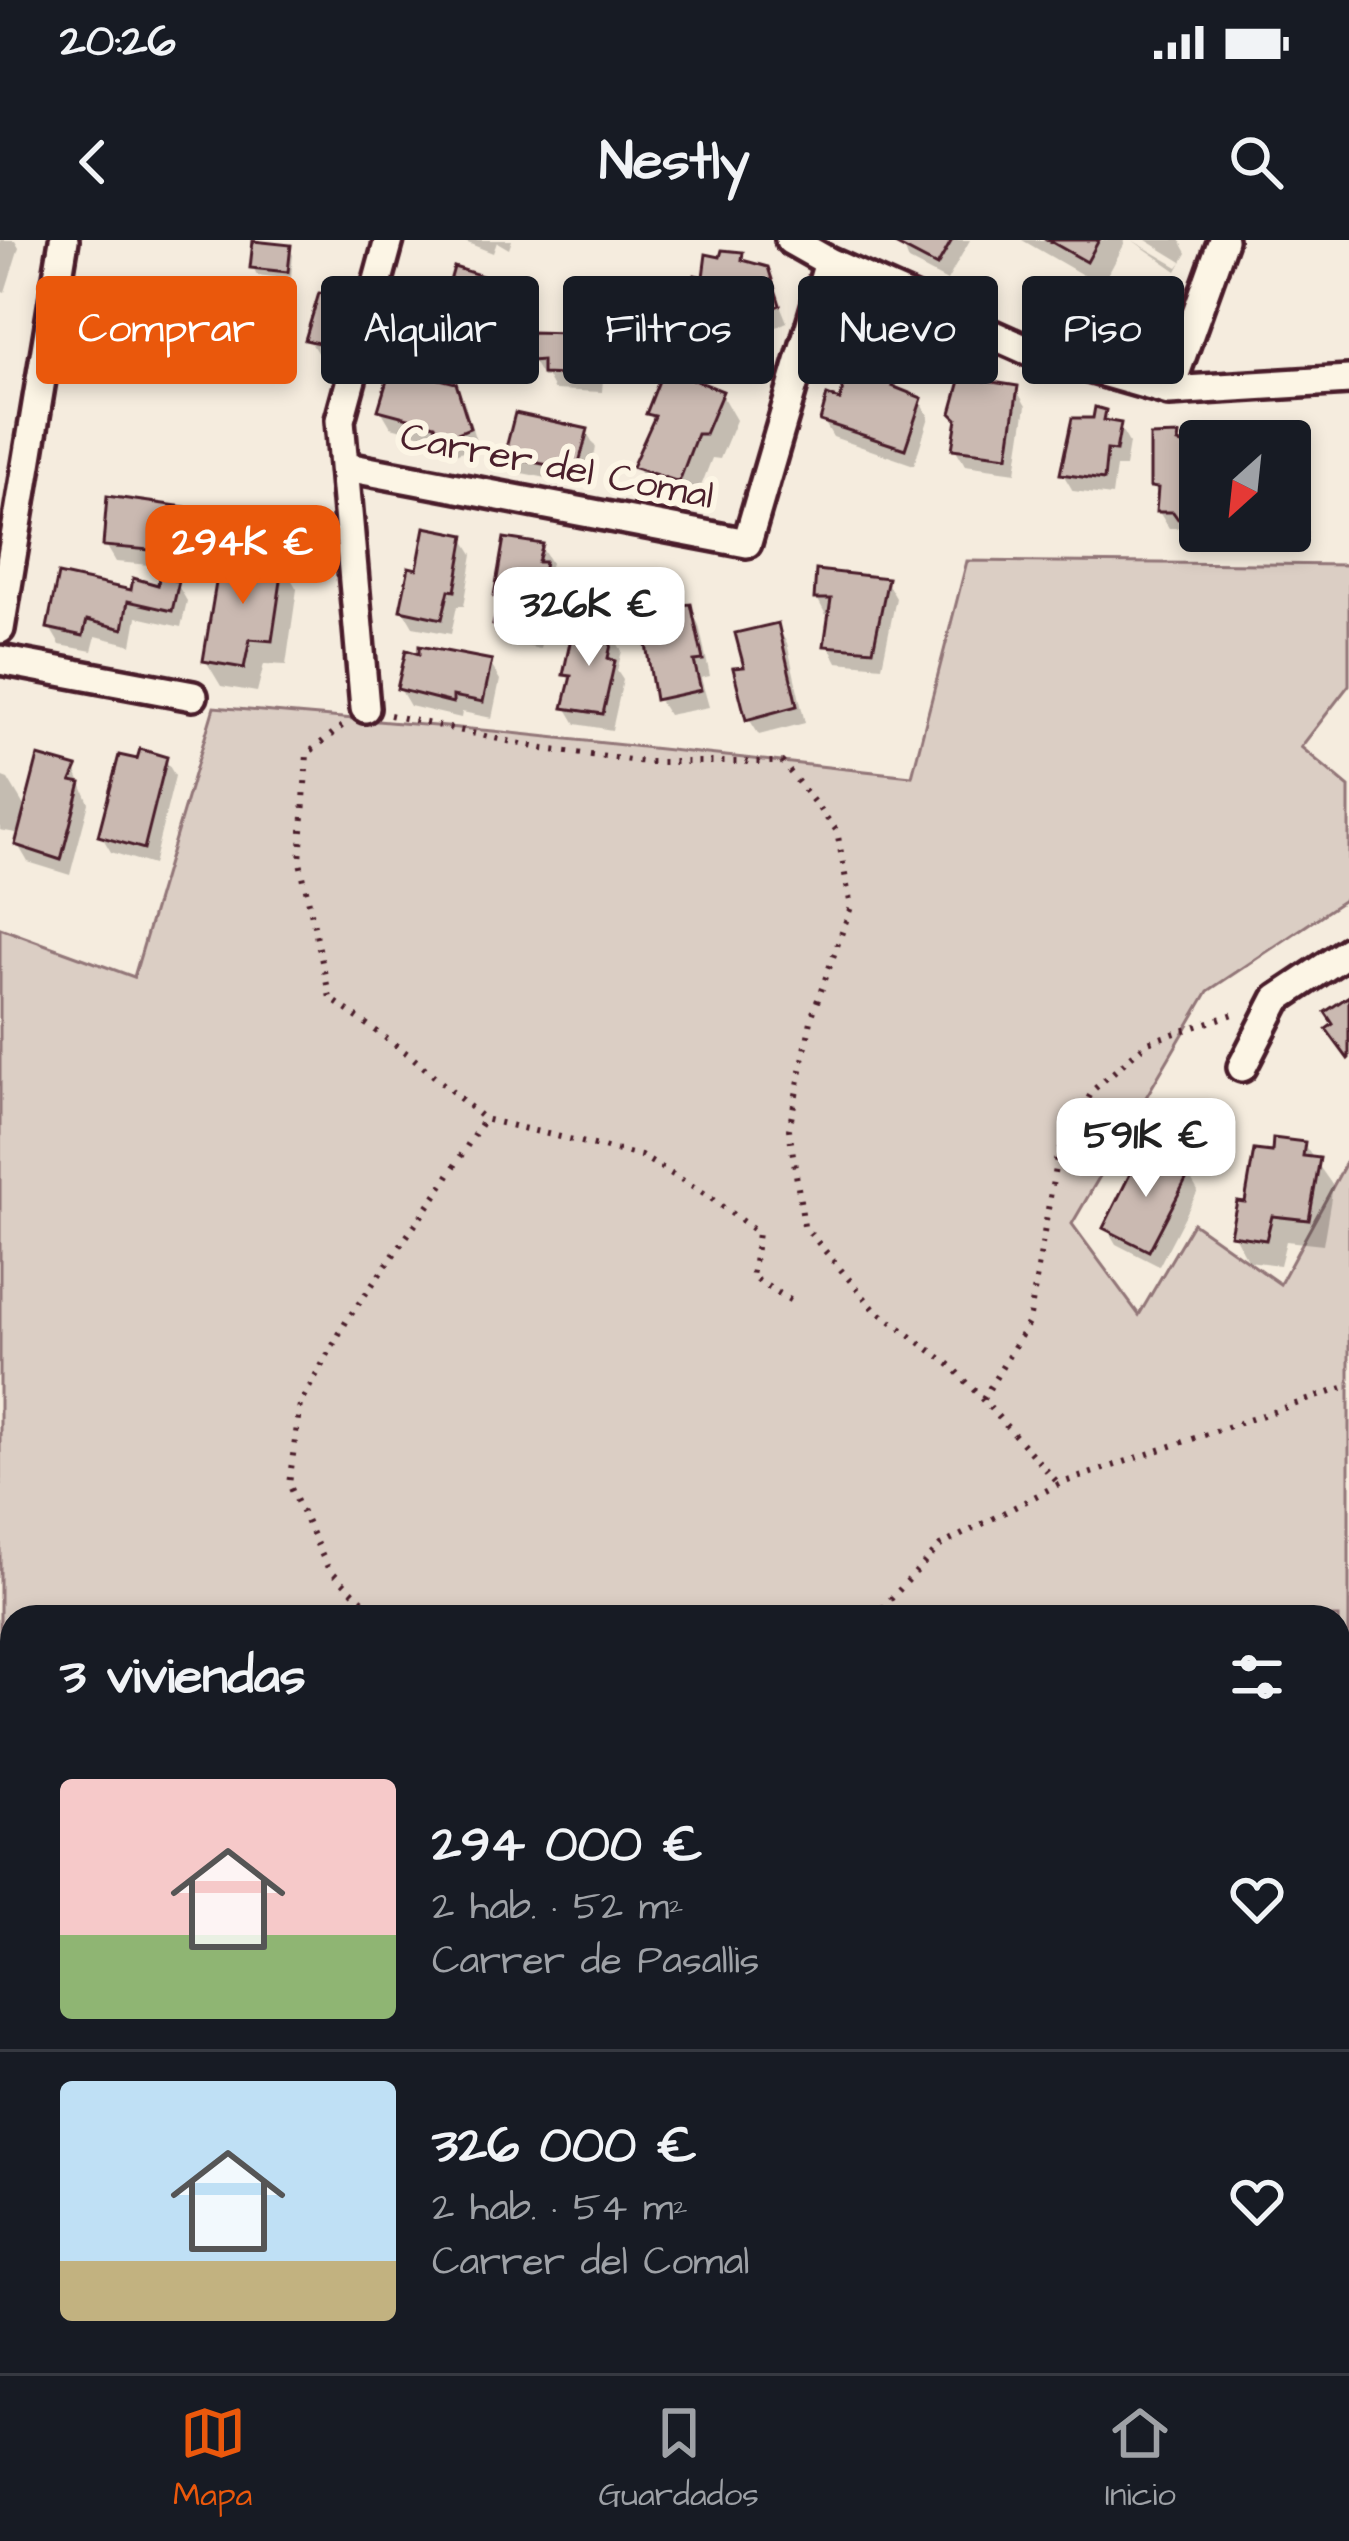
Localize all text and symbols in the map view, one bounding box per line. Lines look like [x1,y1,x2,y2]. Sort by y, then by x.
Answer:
text: 20:26 [60,11,176,73]
text: Nestly [599,125,750,200]
icon: back [60,129,126,195]
icon: search [1223,129,1289,195]
chip: Comprar [36,276,297,384]
chip: Alquilar [321,276,539,384]
chip: Filtros [563,276,774,384]
chip: Nuevo [798,276,998,384]
chip: Piso [1022,276,1184,384]
street label: Carrer del Comal [396,410,718,524]
north arrow [1179,420,1311,552]
map controls [1179,420,1311,552]
pin: 294K € [145,505,341,607]
text: 294K € [172,517,314,571]
pin: 326K € [491,567,687,669]
text: 326K € [521,579,657,633]
pin: 591K € [1048,1098,1244,1200]
text: 591K € [1083,1110,1209,1164]
text: 3 viviendas [60,1642,306,1713]
icon: filters [1224,1644,1290,1710]
text: 294 000 € [432,1810,703,1881]
icon: home [156,1827,300,1971]
icon: heart [1224,1866,1290,1932]
text: 2 hab. · 52 m² [432,1881,684,1935]
text: Carrer de Pasallis [432,1935,759,1989]
text: 326 000 € [432,2111,697,2182]
icon: home [156,2129,300,2273]
icon: heart [1224,2168,1290,2234]
text: 2 hab. · 54 m² [432,2182,688,2236]
text: Carrer del Comal [432,2236,749,2290]
tab: Mapa [173,2400,252,2518]
tab: Guardados [598,2400,759,2518]
tab: Inicio [1105,2400,1176,2518]

